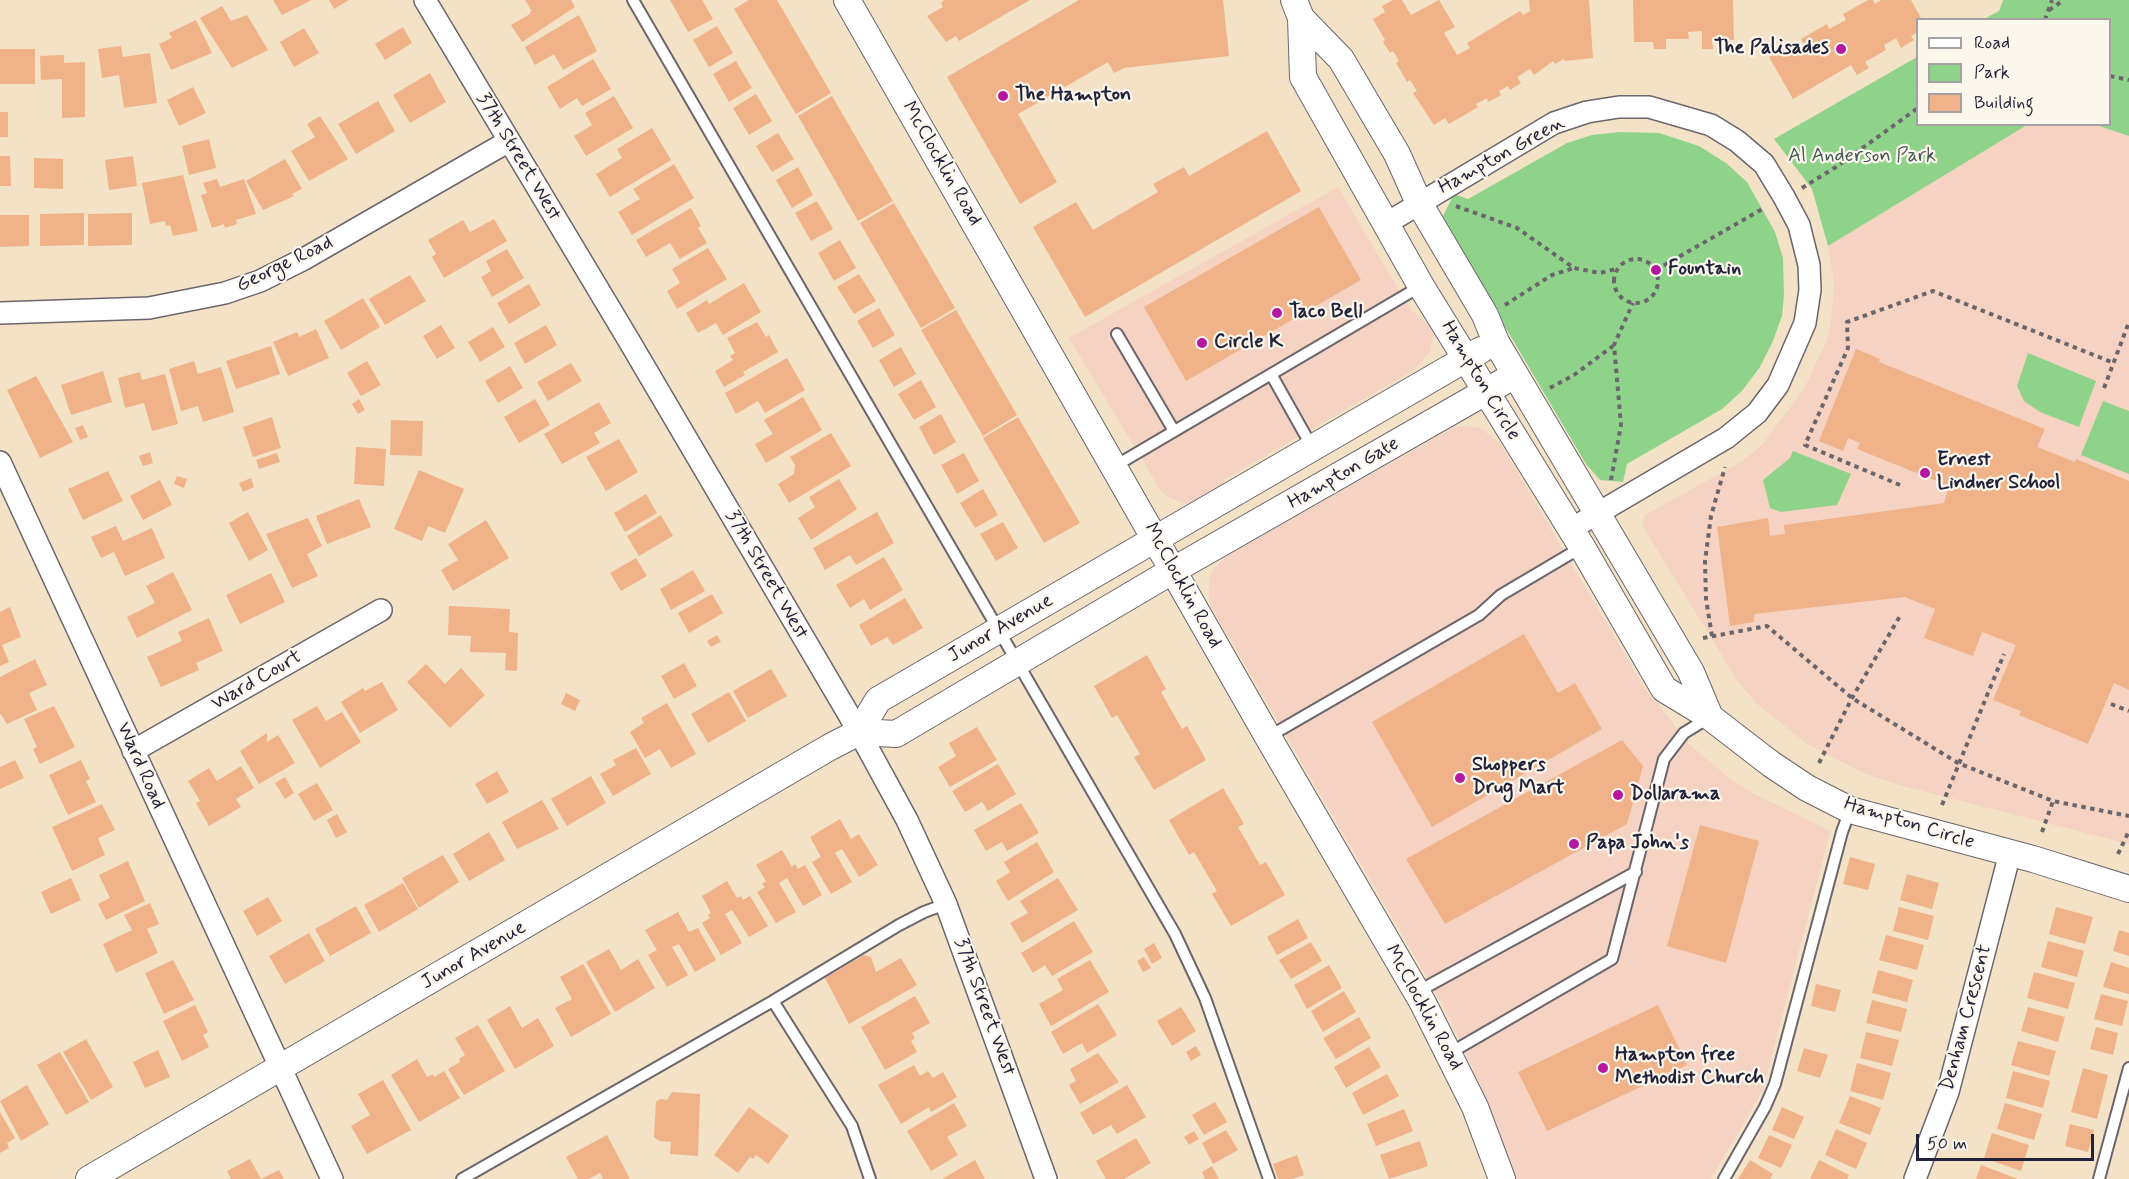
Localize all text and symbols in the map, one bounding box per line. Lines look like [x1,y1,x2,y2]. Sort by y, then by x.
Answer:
legend [1916,18,2111,126]
text: Road [1974,31,2010,55]
place label: The Palisades [1714,37,1829,61]
marker: The Palisades [1834,42,1848,56]
text: Park [1974,61,2010,85]
place label: The Hampton [1015,84,1131,108]
street label: 37th Street West [470,89,566,225]
marker: The Hampton [996,89,1010,103]
text: Building [1974,91,2034,115]
street label: McClocklin Road [896,98,986,230]
street label: Hampton Green [1435,111,1569,201]
park label: Al Anderson Park [1788,145,1936,169]
street label: George Road [233,231,337,299]
place label: Fountain [1668,258,1741,282]
marker: Fountain [1649,263,1663,277]
place label: Taco Bell [1289,301,1362,325]
marker: Taco Bell [1270,306,1284,320]
street label: Hampton Circle [1435,317,1525,445]
place label: Circle K [1214,331,1283,355]
marker: Circle K [1195,336,1209,350]
street label: Hampton Gate [1284,433,1404,515]
place label: Ernest Lindner School [1937,449,2060,496]
marker: Ernest Lindner School [1918,466,1932,480]
street label: 37th Street West [719,506,813,644]
street label: McClocklin Road [1138,519,1226,653]
street label: Junor Avenue [944,589,1058,669]
street label: Ward Court [208,646,306,716]
street label: Ward Road [110,719,170,813]
place label: Shoppers Drug Mart [1472,754,1564,801]
marker: Shoppers Drug Mart [1453,771,1467,785]
place label: Dollarama [1630,783,1720,807]
marker: Dollarama [1611,788,1625,802]
street label: Hampton Circle [1841,793,1977,855]
place label: Papa John's [1586,832,1689,856]
marker: Papa John's [1567,837,1581,851]
street label: Junor Avenue [417,916,531,996]
street label: 37th Street West [948,935,1020,1079]
street label: McClocklin Road [1379,941,1467,1075]
street label: Denham Crescent [1936,942,1998,1094]
place label: Hampton free Methodist Church [1615,1044,1764,1091]
marker: Hampton free Methodist Church [1596,1061,1610,1075]
scale bar [1919,1122,2098,1160]
text: 50 m [1927,1132,1967,1156]

